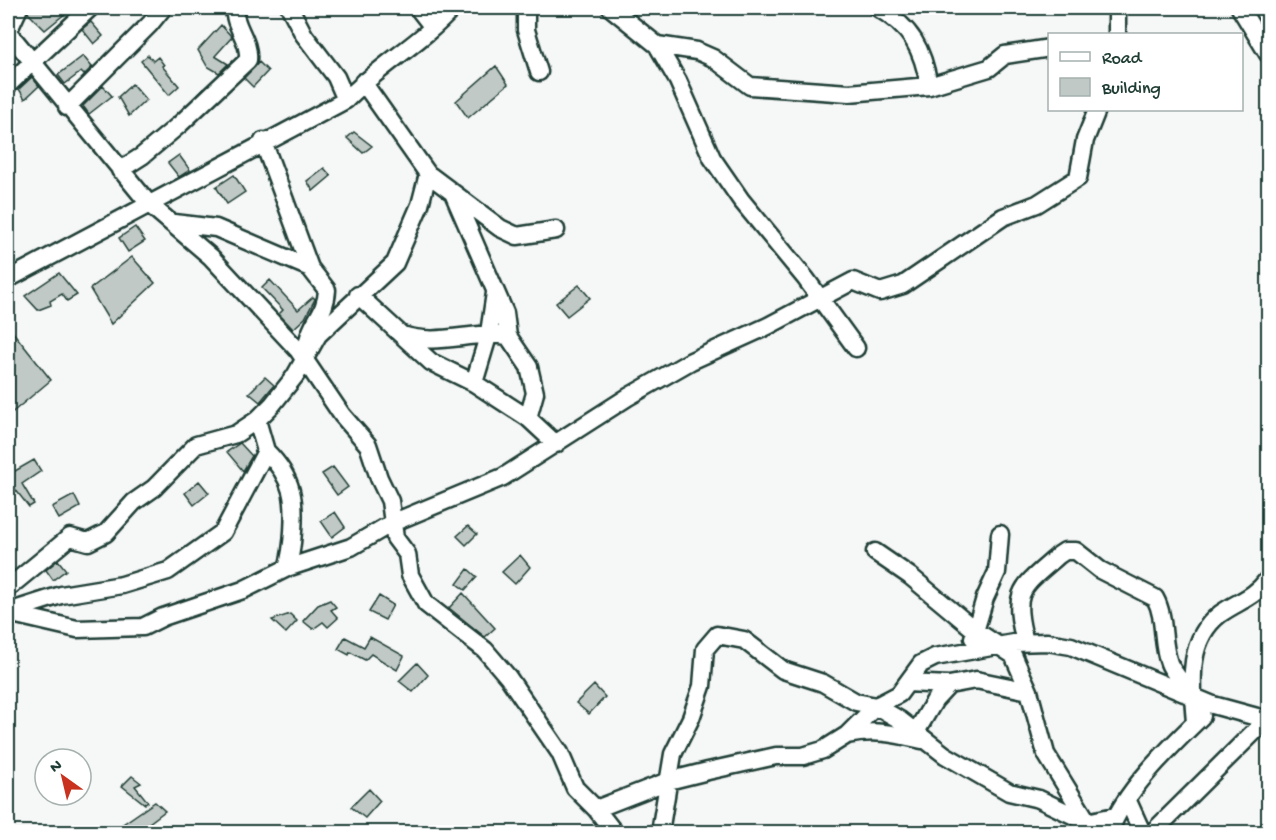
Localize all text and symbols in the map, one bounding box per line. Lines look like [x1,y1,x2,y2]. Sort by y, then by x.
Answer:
legend [1048,33,1243,111]
text: Road [1102,49,1143,70]
text: Building [1101,79,1161,100]
north arrow [33,747,93,807]
text: N [47,756,67,778]

